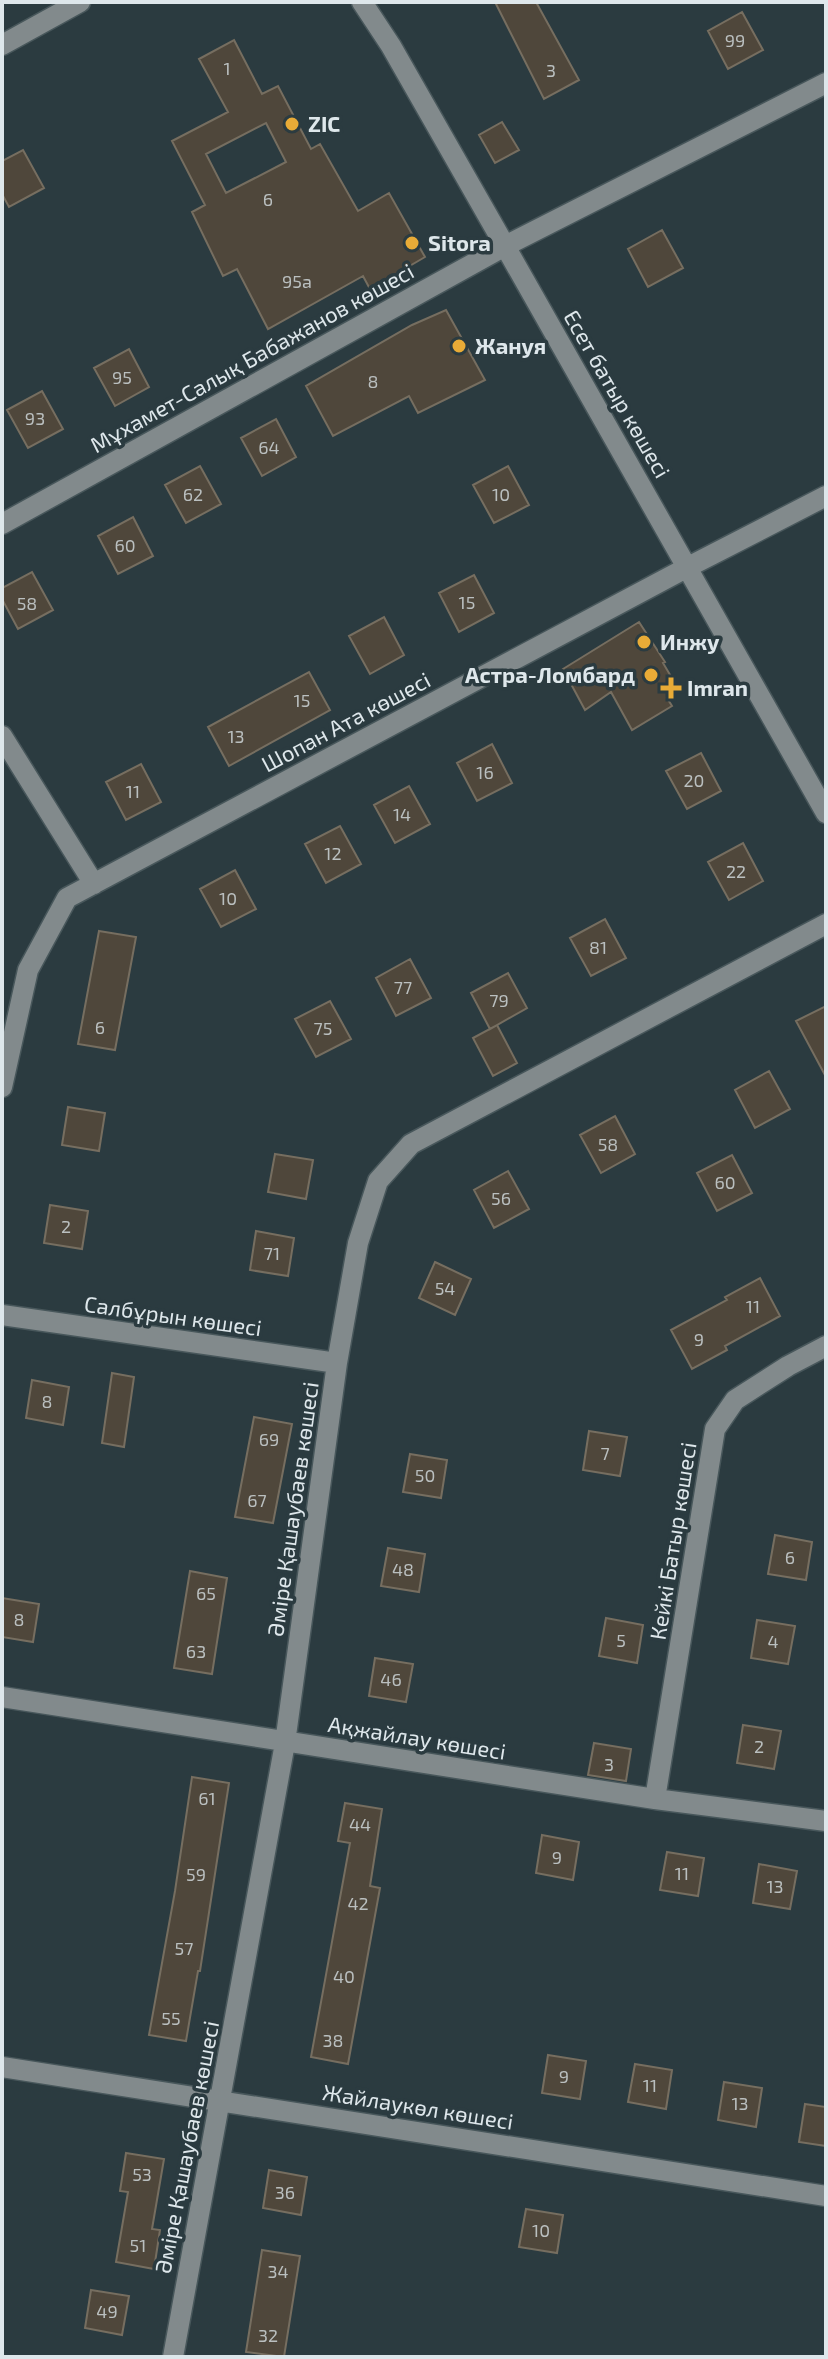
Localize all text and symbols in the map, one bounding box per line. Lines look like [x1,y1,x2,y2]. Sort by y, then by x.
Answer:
house number: 99 [725,29,745,51]
house number: 1 [223,57,231,79]
house number: 3 [546,59,556,81]
place label: ZIC [308,110,340,136]
marker: ZIC [283,115,301,133]
house number: 6 [263,188,273,210]
place label: Sitora [428,229,491,255]
marker: Sitora [403,234,421,252]
street label: Мұхамет-Салық Бабажанов көшесі [85,257,418,457]
house number: 95а [282,270,312,292]
street label: Есет батыр көшесі [559,305,676,482]
place label: Жануя [475,332,546,358]
marker: Жануя [450,337,468,355]
house number: 95 [112,366,132,388]
house number: 8 [368,370,378,392]
house number: 93 [25,407,45,429]
house number: 64 [258,436,280,458]
house number: 62 [183,483,203,505]
house number: 10 [492,483,510,505]
house number: 60 [114,534,136,556]
house number: 15 [459,591,475,613]
house number: 58 [17,592,37,614]
place label: Инжу [660,628,720,654]
marker: Инжу [635,633,653,651]
place label: Астра-Ломбард [465,661,635,687]
street label: Шопан Ата көшесі [257,666,434,777]
marker: Астра-Ломбард [642,666,660,684]
place label: Imran [687,674,748,700]
marker: Imran [662,679,680,697]
house number: 15 [294,689,310,711]
house number: 13 [227,725,245,747]
house number: 16 [476,761,494,783]
house number: 20 [684,769,704,791]
house number: 11 [126,780,140,802]
house number: 14 [393,803,411,825]
house number: 12 [324,842,342,864]
house number: 22 [726,860,746,882]
house number: 10 [219,887,237,909]
house number: 81 [589,936,607,958]
house number: 77 [394,976,412,998]
house number: 79 [489,989,509,1011]
house number: 6 [95,1016,105,1038]
house number: 75 [314,1017,332,1039]
house number: 58 [598,1133,618,1155]
house number: 60 [714,1171,736,1193]
house number: 56 [491,1187,511,1209]
house number: 2 [61,1215,71,1237]
house number: 71 [264,1242,280,1264]
house number: 54 [435,1277,455,1299]
street label: Салбұрын көшесі [83,1290,264,1340]
house number: 11 [746,1295,760,1317]
house number: 9 [694,1328,704,1350]
street label: Әміре Қашаубаев көшесі [261,1380,324,1638]
house number: 8 [42,1390,52,1412]
house number: 69 [259,1428,279,1450]
street label: Кейкі Батыр көшесі [644,1440,700,1642]
house number: 7 [600,1442,610,1464]
house number: 50 [415,1464,435,1486]
house number: 67 [247,1489,267,1511]
house number: 6 [785,1546,795,1568]
house number: 48 [392,1558,414,1580]
house number: 65 [196,1582,216,1604]
house number: 8 [14,1608,24,1630]
house number: 5 [616,1629,626,1651]
house number: 4 [767,1630,779,1652]
house number: 63 [186,1640,206,1662]
house number: 46 [380,1668,402,1690]
street label: Ақжайлау көшесі [326,1710,508,1765]
house number: 2 [754,1735,764,1757]
house number: 3 [604,1753,614,1775]
house number: 61 [198,1787,216,1809]
house number: 44 [349,1813,371,1835]
house number: 9 [552,1846,562,1868]
house number: 11 [675,1862,689,1884]
house number: 59 [186,1863,206,1885]
house number: 13 [766,1875,784,1897]
house number: 42 [347,1892,369,1914]
house number: 57 [175,1937,193,1959]
house number: 40 [333,1965,355,1987]
house number: 55 [161,2007,181,2029]
street label: Әміре Қашаубаев көшесі [149,2018,224,2275]
house number: 38 [323,2029,343,2051]
house number: 9 [559,2065,569,2087]
house number: 11 [643,2074,657,2096]
street label: Жайлаукөл көшесі [321,2078,515,2135]
house number: 13 [731,2092,749,2114]
house number: 53 [132,2163,152,2185]
house number: 36 [275,2181,295,2203]
house number: 10 [532,2219,550,2241]
house number: 51 [130,2234,146,2256]
house number: 34 [267,2260,289,2282]
house number: 49 [96,2300,118,2322]
house number: 32 [258,2324,278,2346]

